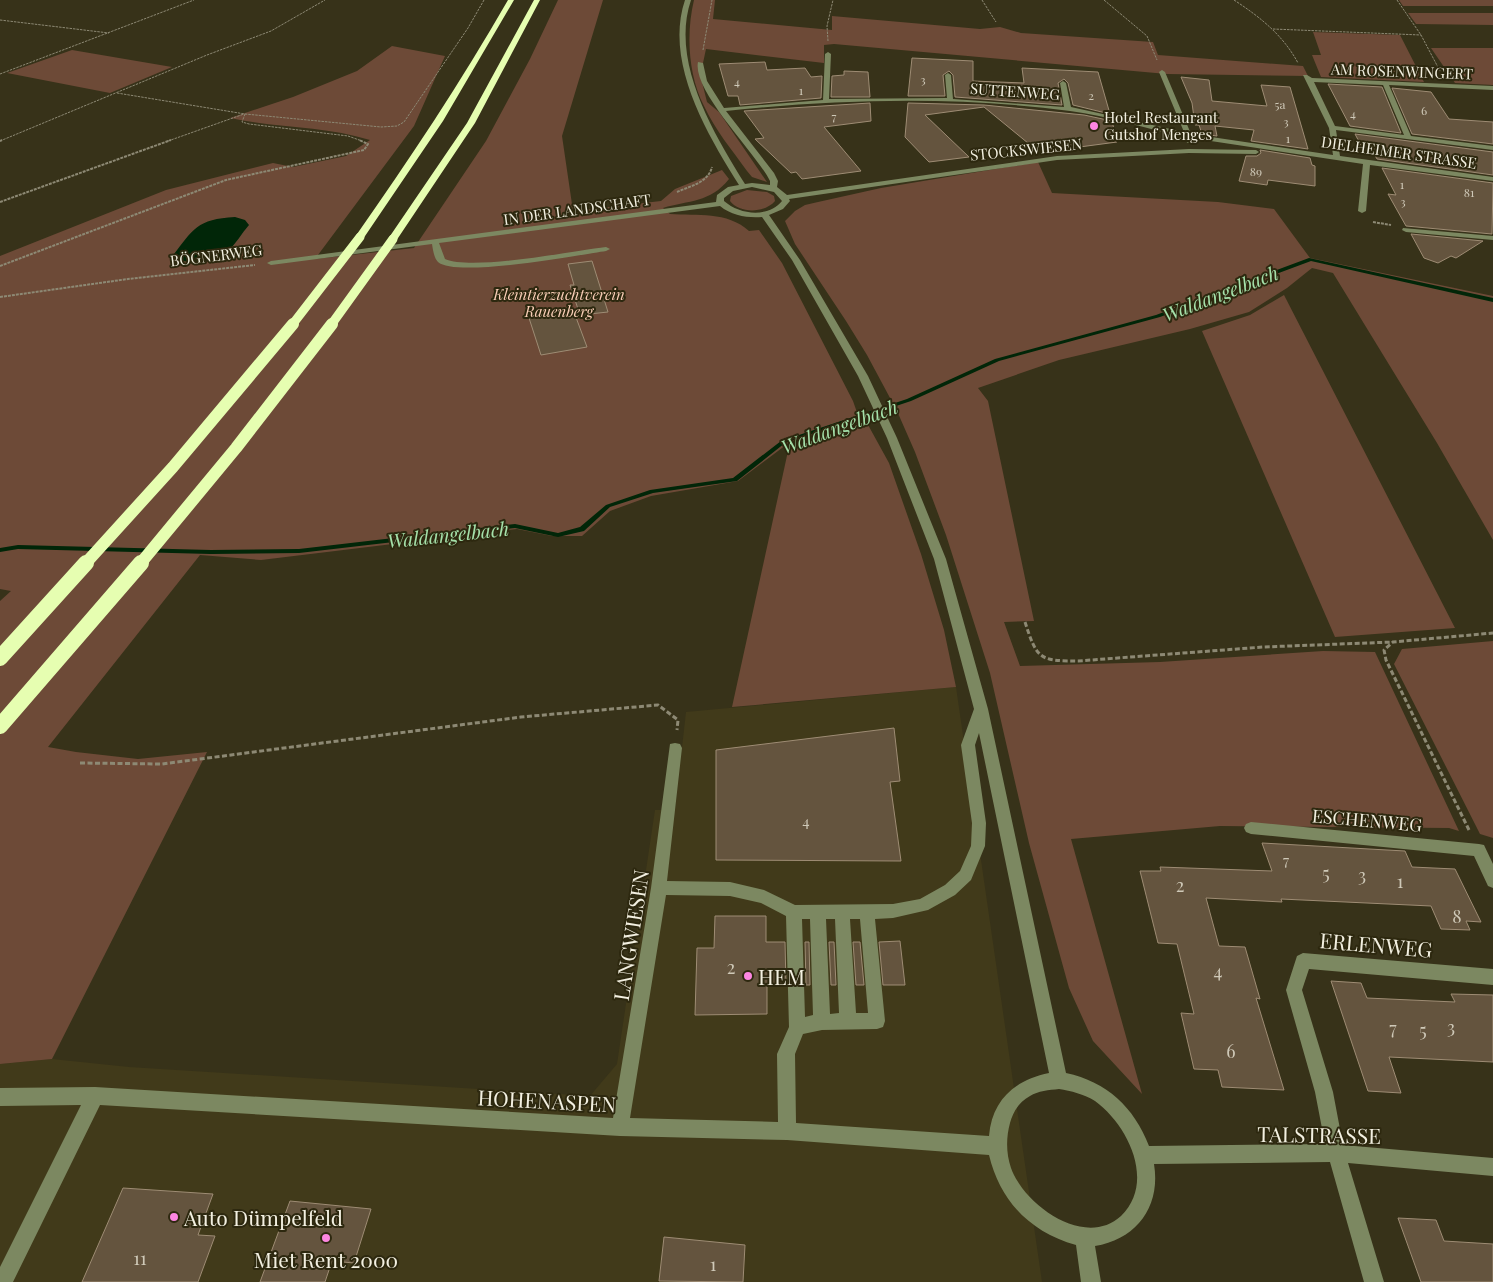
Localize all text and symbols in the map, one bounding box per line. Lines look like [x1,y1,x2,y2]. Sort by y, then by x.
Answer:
street label: AM ROSENWINGERT [1330,58,1473,83]
house number: 3 [920,71,926,87]
house number: 4 [734,73,740,89]
street label: SUTTENWEG [969,78,1061,104]
house number: 1 [799,82,804,98]
house number: 2 [1088,87,1094,103]
house number: 5a [1275,96,1285,112]
house number: 6 [1421,102,1427,118]
house number: 4 [1350,105,1356,121]
place label: Hotel Restaurant Gutshof Menges [1104,107,1219,144]
house number: 7 [832,108,837,124]
house number: 3 [1283,113,1289,129]
marker: Hotel Restaurant Gutshof Menges [1088,120,1100,132]
house number: 1 [1286,130,1291,146]
street label: DIELHEIMER STRASSE [1320,131,1478,173]
street label: STOCKSWIESEN [969,133,1083,165]
house number: 89 [1250,163,1262,179]
house number: 1 [1400,176,1405,192]
house number: 81 [1464,184,1475,200]
street label: IN DER LANDSCHAFT [502,189,652,229]
house number: 3 [1400,193,1406,209]
street label: BÖGNERWEG [169,239,264,271]
water label: Waldangelbach [1158,259,1282,327]
park label: Kleintierzuchtverein Rauenberg [492,284,625,321]
water label: Waldangelbach [777,393,901,459]
water label: Waldangelbach [386,515,510,553]
street label: ESCHENWEG [1311,803,1423,837]
house number: 4 [802,811,810,831]
house number: 7 [1283,850,1289,870]
house number: 5 [1322,861,1330,885]
house number: 3 [1358,863,1366,887]
street label: LANGWIESEN [606,867,654,1003]
house number: 1 [1397,869,1404,893]
house number: 2 [1176,873,1184,897]
house number: 8 [1452,904,1462,928]
street label: ERLENWEG [1319,925,1434,963]
house number: 2 [727,955,735,979]
house number: 4 [1214,959,1223,983]
place label: HEM [758,962,805,990]
marker: HEM [742,970,754,982]
house number: 3 [1447,1015,1455,1039]
house number: 7 [1389,1016,1397,1040]
house number: 5 [1419,1018,1427,1042]
house number: 6 [1226,1039,1236,1063]
street label: HOHENASPEN [477,1082,617,1118]
street label: TALSTRASSE [1257,1119,1381,1149]
place label: Auto Dümpelfeld [183,1203,343,1231]
marker: Auto Dümpelfeld [168,1211,180,1223]
marker: Miet Rent 2000 [320,1232,332,1244]
place label: Miet Rent 2000 [254,1245,398,1273]
house number: 11 [133,1246,147,1270]
house number: 1 [710,1252,717,1276]

